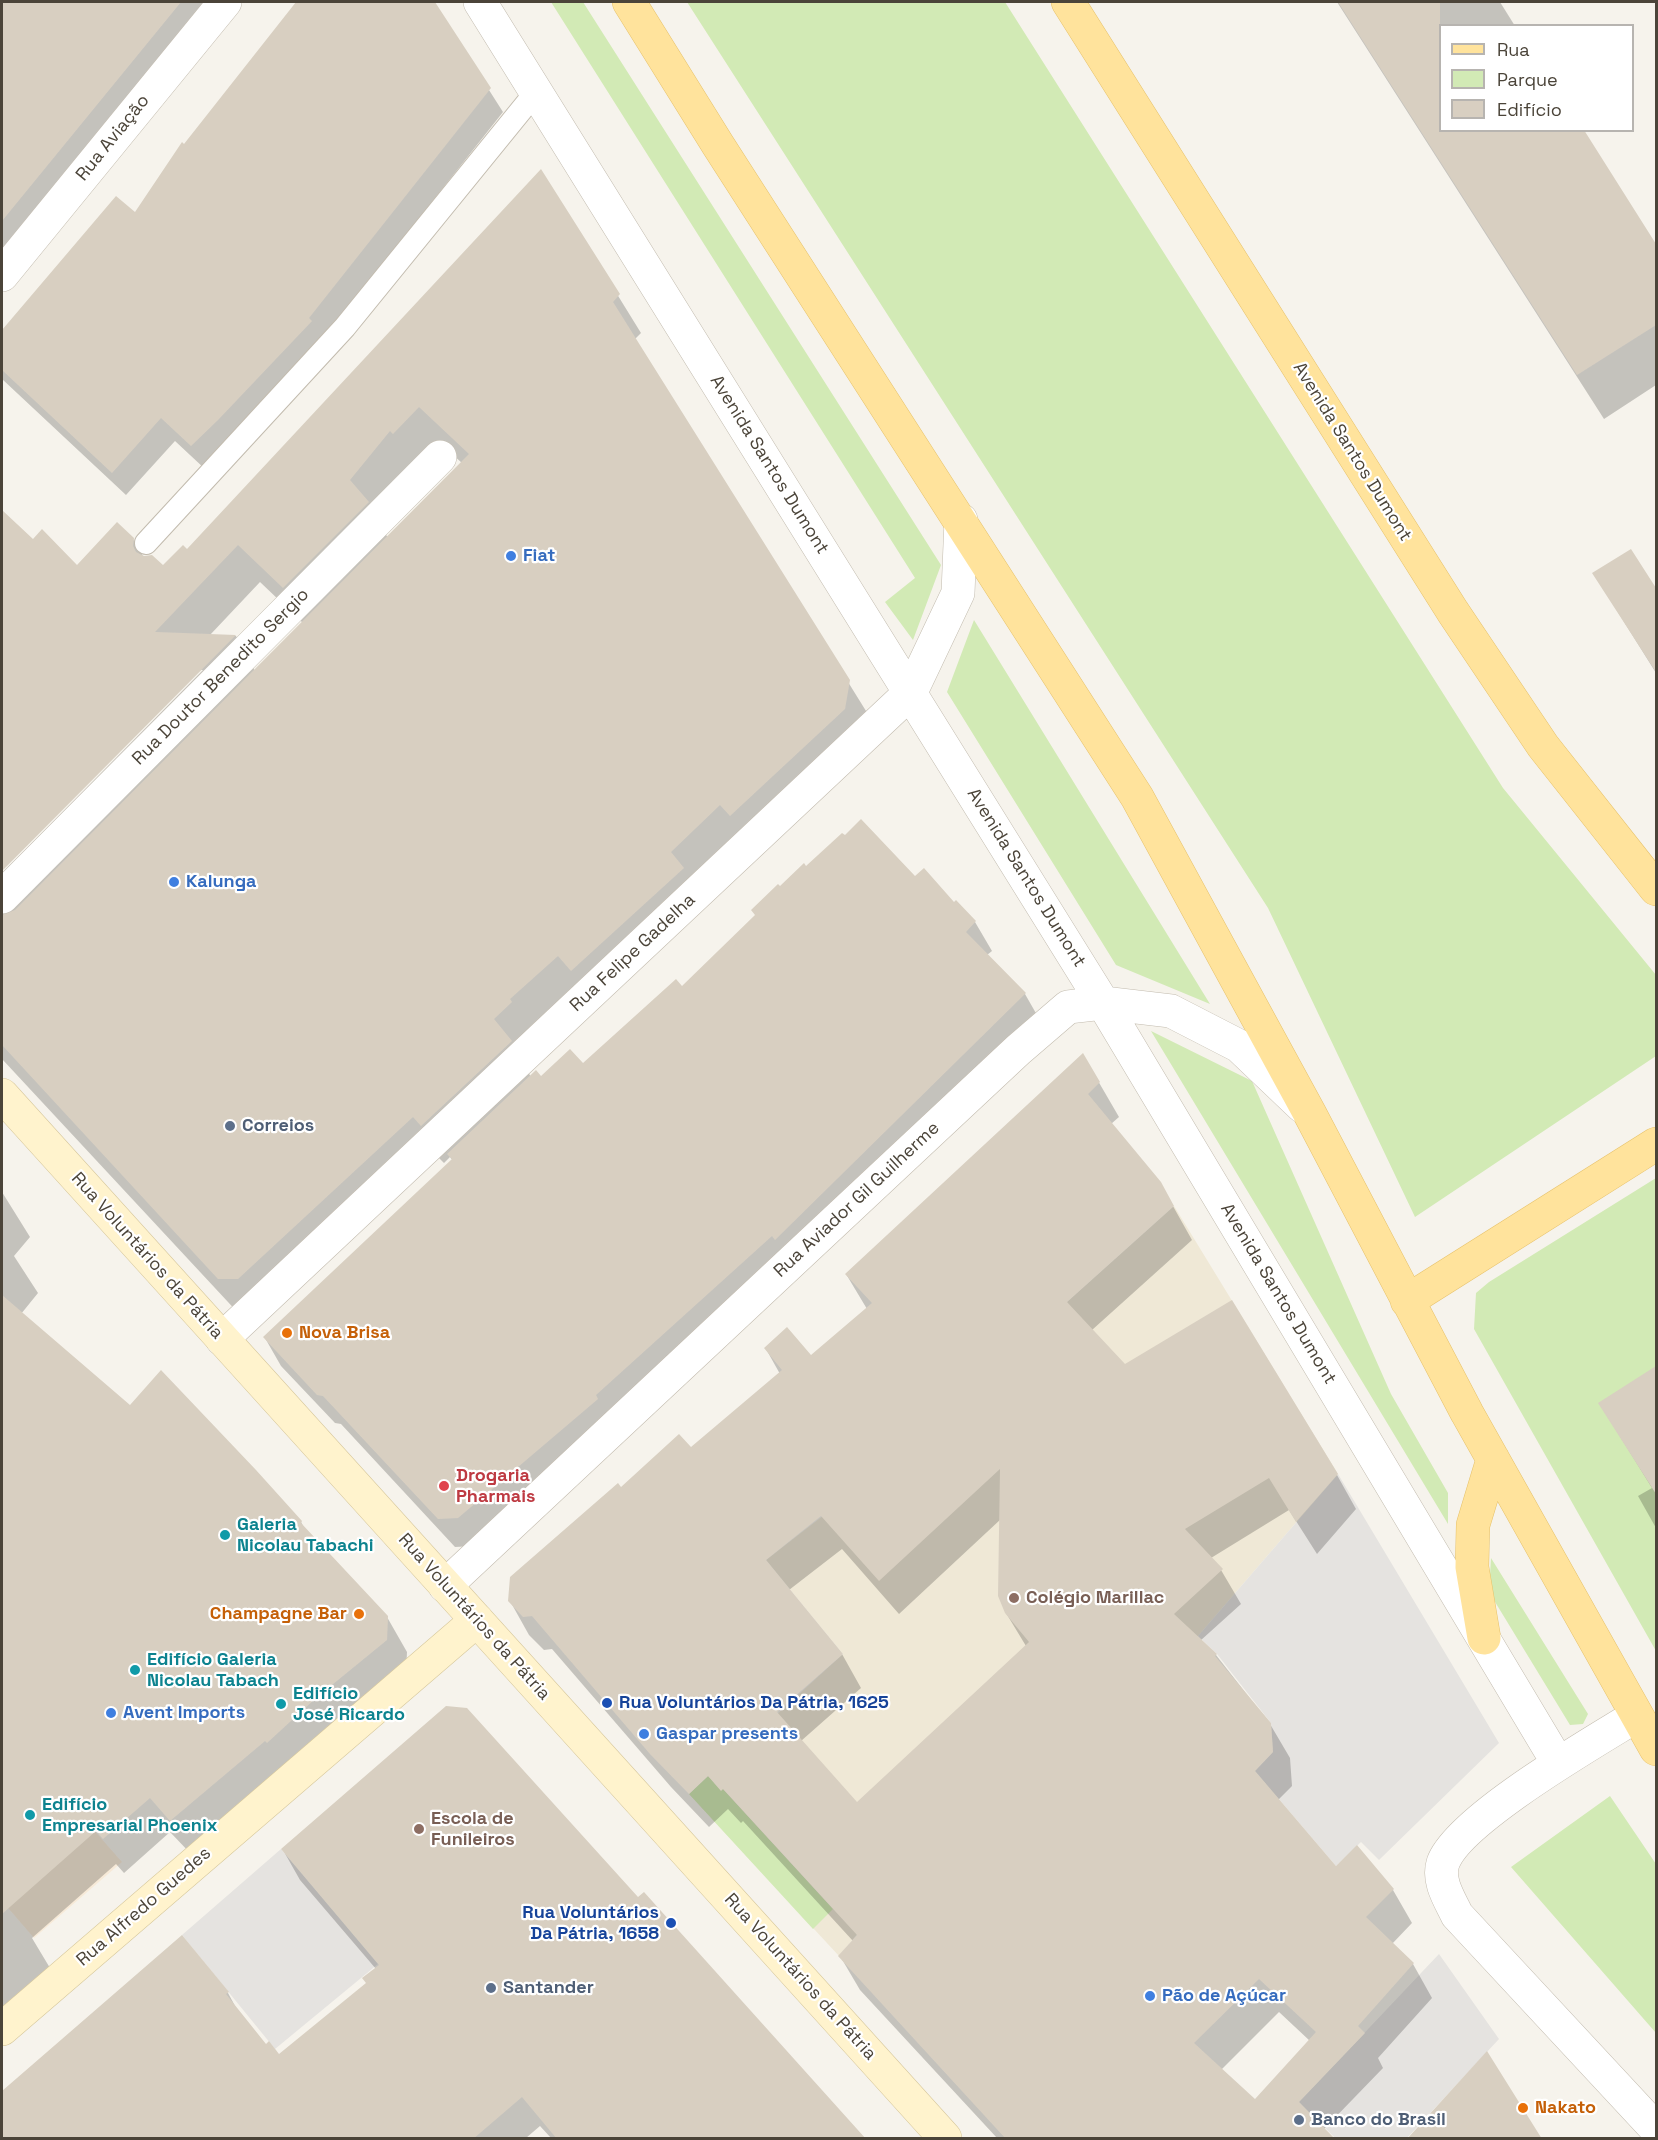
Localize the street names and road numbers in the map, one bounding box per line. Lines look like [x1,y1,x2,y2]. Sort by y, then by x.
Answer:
street label: Rua Aviação [72,91,154,185]
street label: Avenida Santos Dumont [1288,359,1416,545]
street label: Avenida Santos Dumont [705,372,833,558]
street label: Rua Doutor Benedito Sergio [128,584,314,770]
street label: Avenida Santos Dumont [962,785,1090,971]
street label: Rua Felipe Gadelha [566,889,700,1017]
street label: Rua Aviador Gil Guilherme [770,1118,944,1282]
street label: Rua Voluntários da Pátria [66,1168,228,1344]
street label: Avenida Santos Dumont [1215,1200,1341,1388]
street label: Rua Voluntários da Pátria [393,1529,555,1705]
street label: Rua Alfredo Guedes [72,1843,216,1971]
street label: Rua Voluntários da Pátria [719,1889,881,2065]

